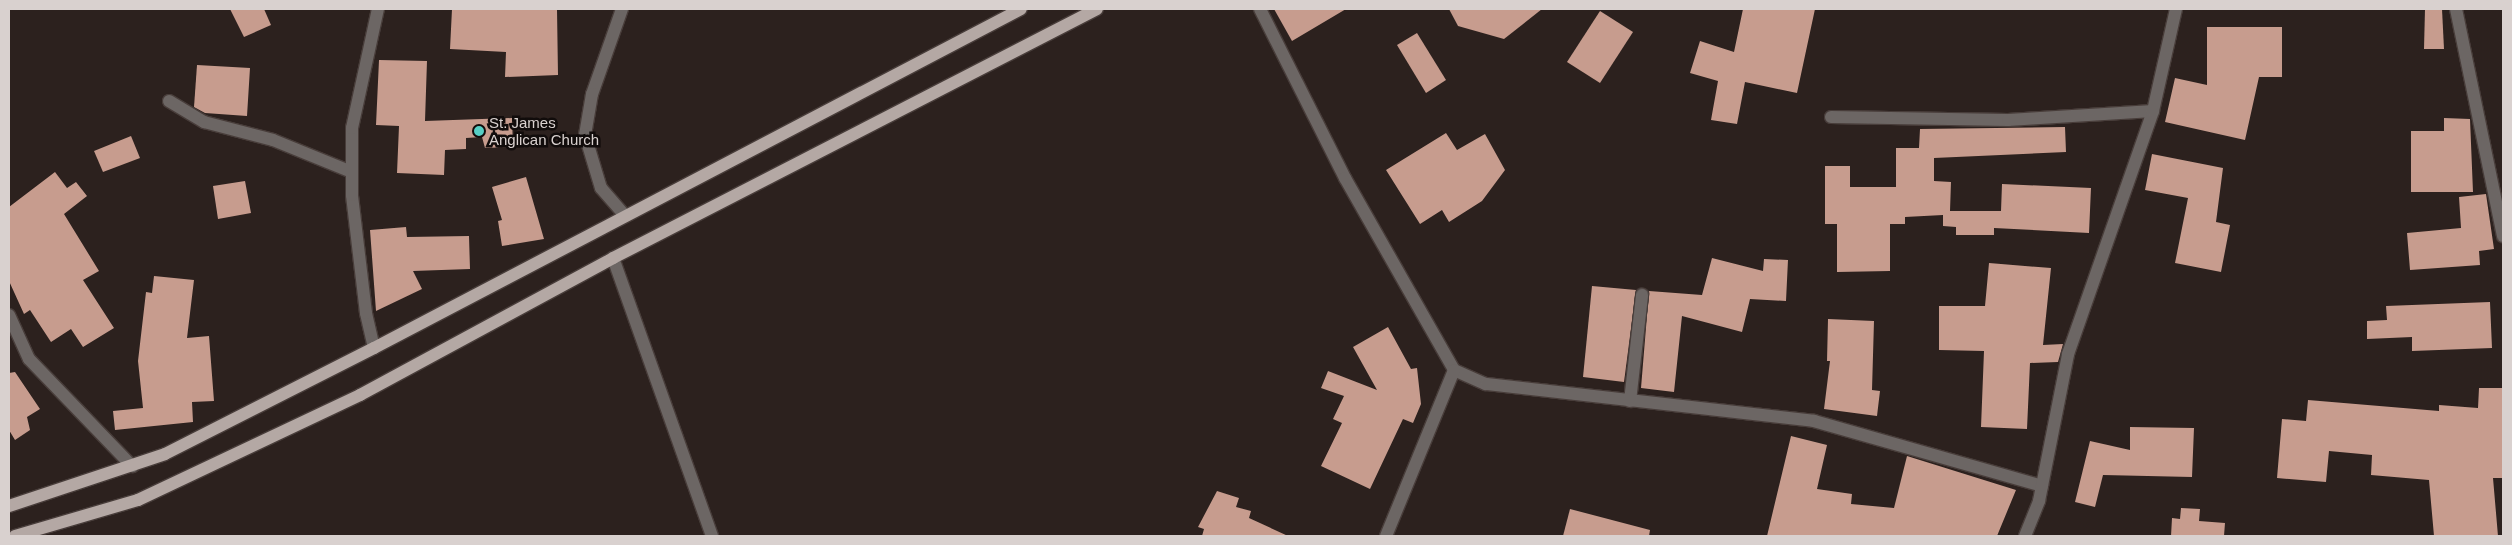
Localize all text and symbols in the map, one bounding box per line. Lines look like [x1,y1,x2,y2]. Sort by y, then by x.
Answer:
place label: St. James Anglican Church [489,113,599,148]
marker: St. James Anglican Church [473,125,485,137]

